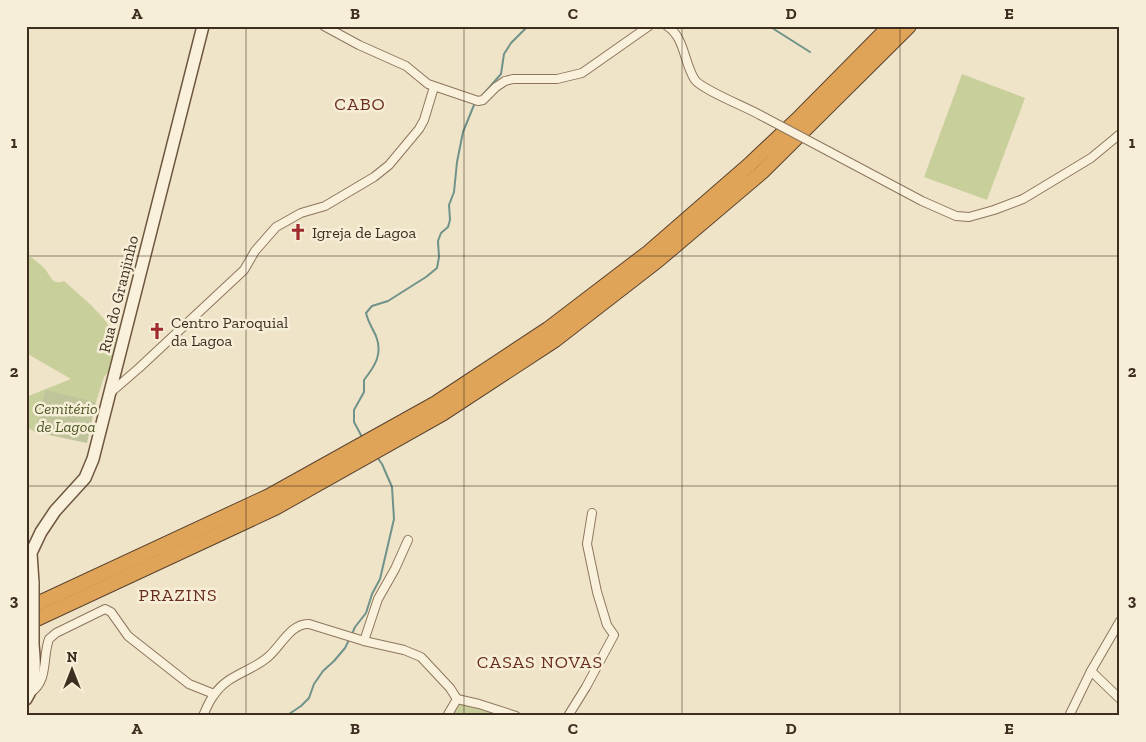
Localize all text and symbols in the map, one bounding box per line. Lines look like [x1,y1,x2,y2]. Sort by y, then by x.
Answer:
text: A [132,4,143,23]
text: B [350,4,360,23]
text: C [568,4,578,23]
text: D [785,4,797,23]
text: E [1004,4,1014,23]
district label: CABO [334,93,386,115]
text: 1 [11,133,18,152]
text: 1 [1129,133,1136,152]
church icon: Igreja de Lagoa [288,222,308,242]
place label: Igreja de Lagoa [312,223,417,242]
street label: Rua do Granjinho [95,233,142,355]
place label: Centro Paroquial da Lagoa [171,313,288,350]
church icon: Centro Paroquial da Lagoa [147,321,167,341]
text: 2 [10,362,19,381]
text: 2 [1128,362,1137,381]
park label: Cemitério de Lagoa [34,399,98,436]
district label: PRAZINS [138,584,218,606]
text: 3 [10,591,19,610]
text: 3 [1128,591,1137,610]
north arrow [48,644,98,694]
text: N [67,649,78,666]
district label: CASAS NOVAS [477,651,603,673]
text: A [132,719,143,738]
text: B [350,719,360,738]
text: C [568,719,578,738]
text: D [785,719,797,738]
text: E [1004,719,1014,738]

